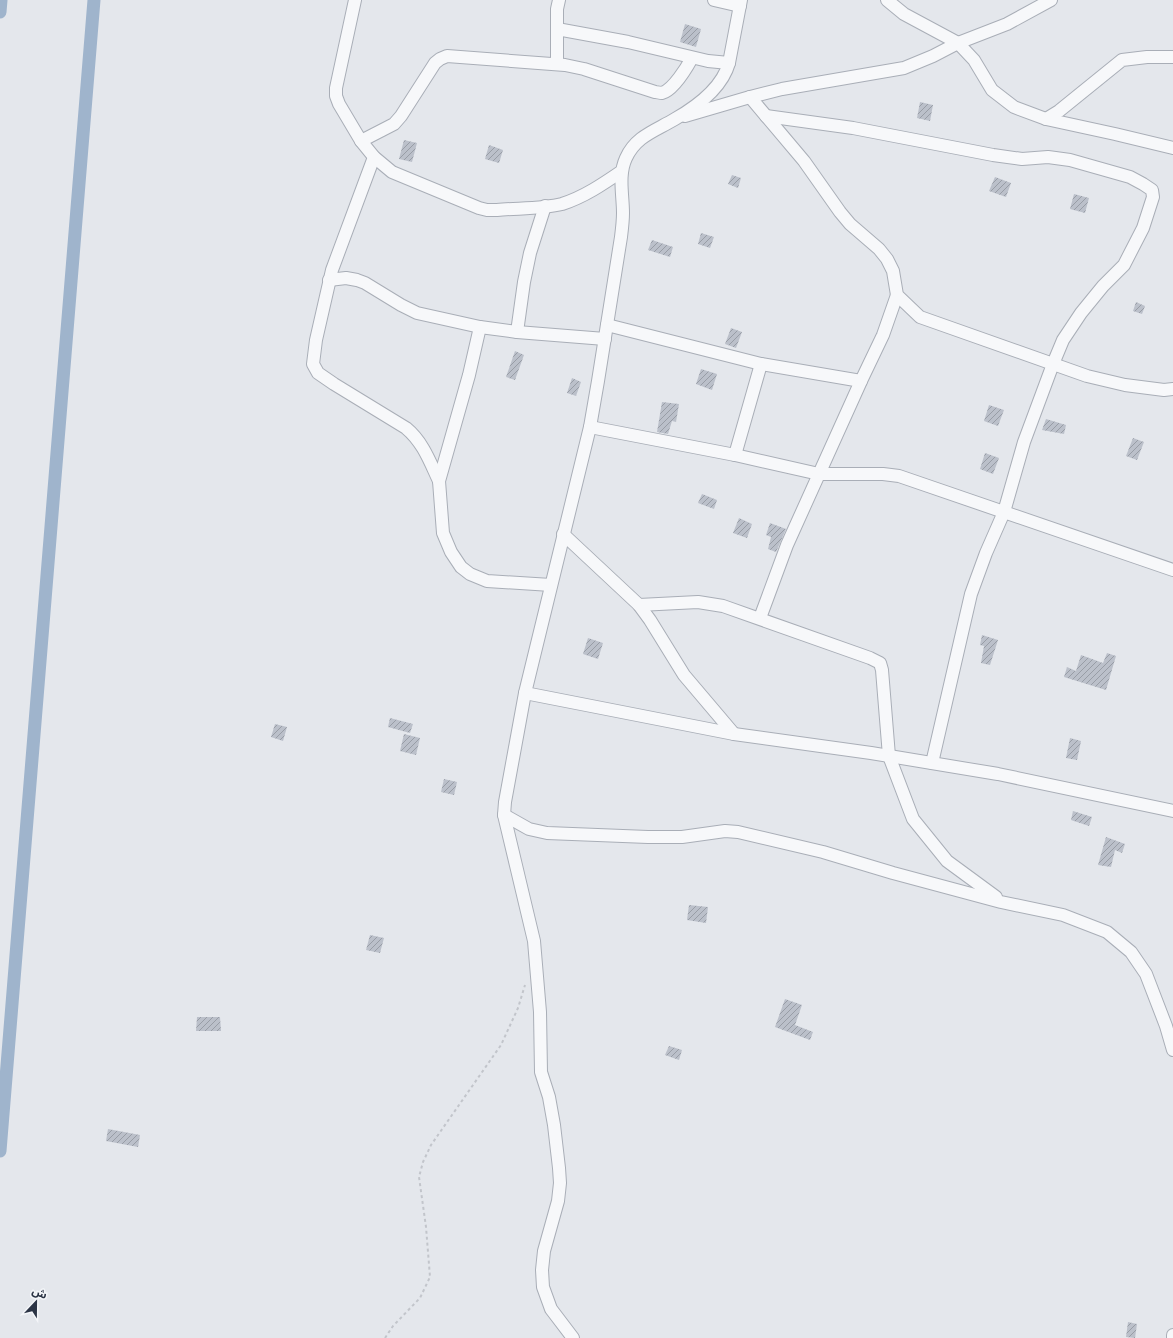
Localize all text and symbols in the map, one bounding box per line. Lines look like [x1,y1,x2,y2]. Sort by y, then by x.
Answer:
north arrow [16,1282,56,1322]
text: ش [30,1284,49,1302]

